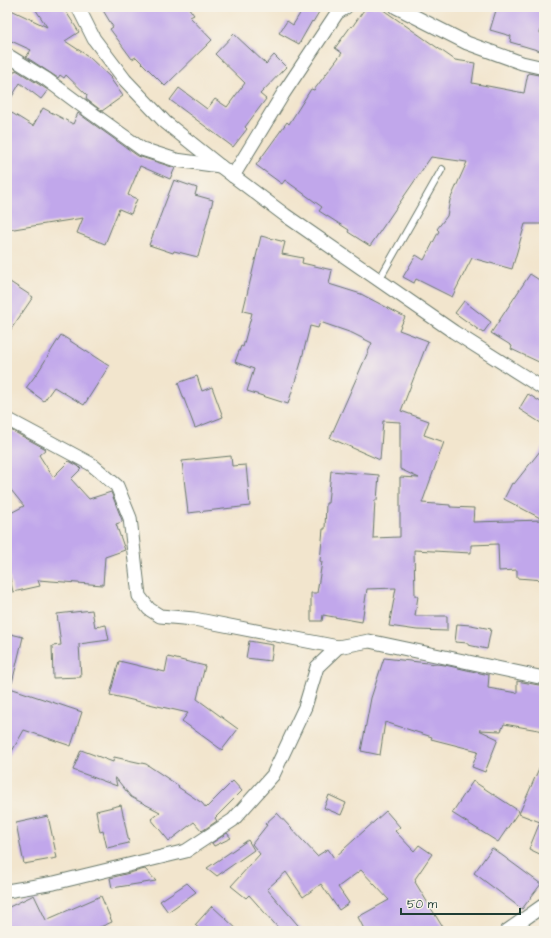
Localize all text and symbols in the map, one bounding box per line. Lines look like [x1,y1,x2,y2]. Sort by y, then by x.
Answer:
scale bar [401,890,520,916]
text: 50 m [407,896,438,913]

